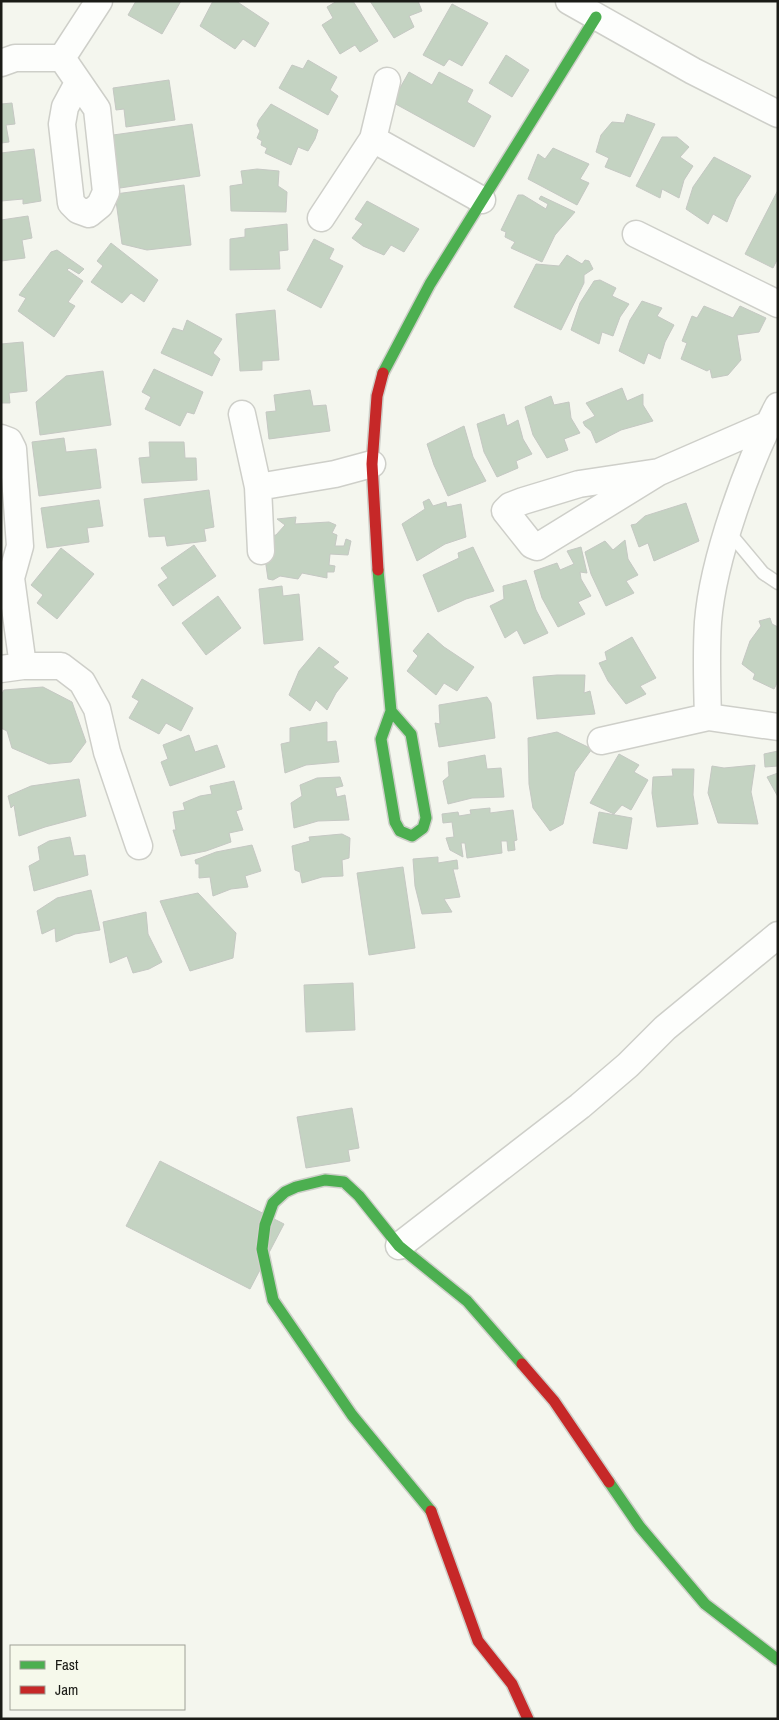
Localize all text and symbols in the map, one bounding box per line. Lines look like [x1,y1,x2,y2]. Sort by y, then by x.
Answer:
legend [10,1645,185,1710]
text: Fast [55,1654,79,1675]
text: Jam [55,1679,78,1700]

